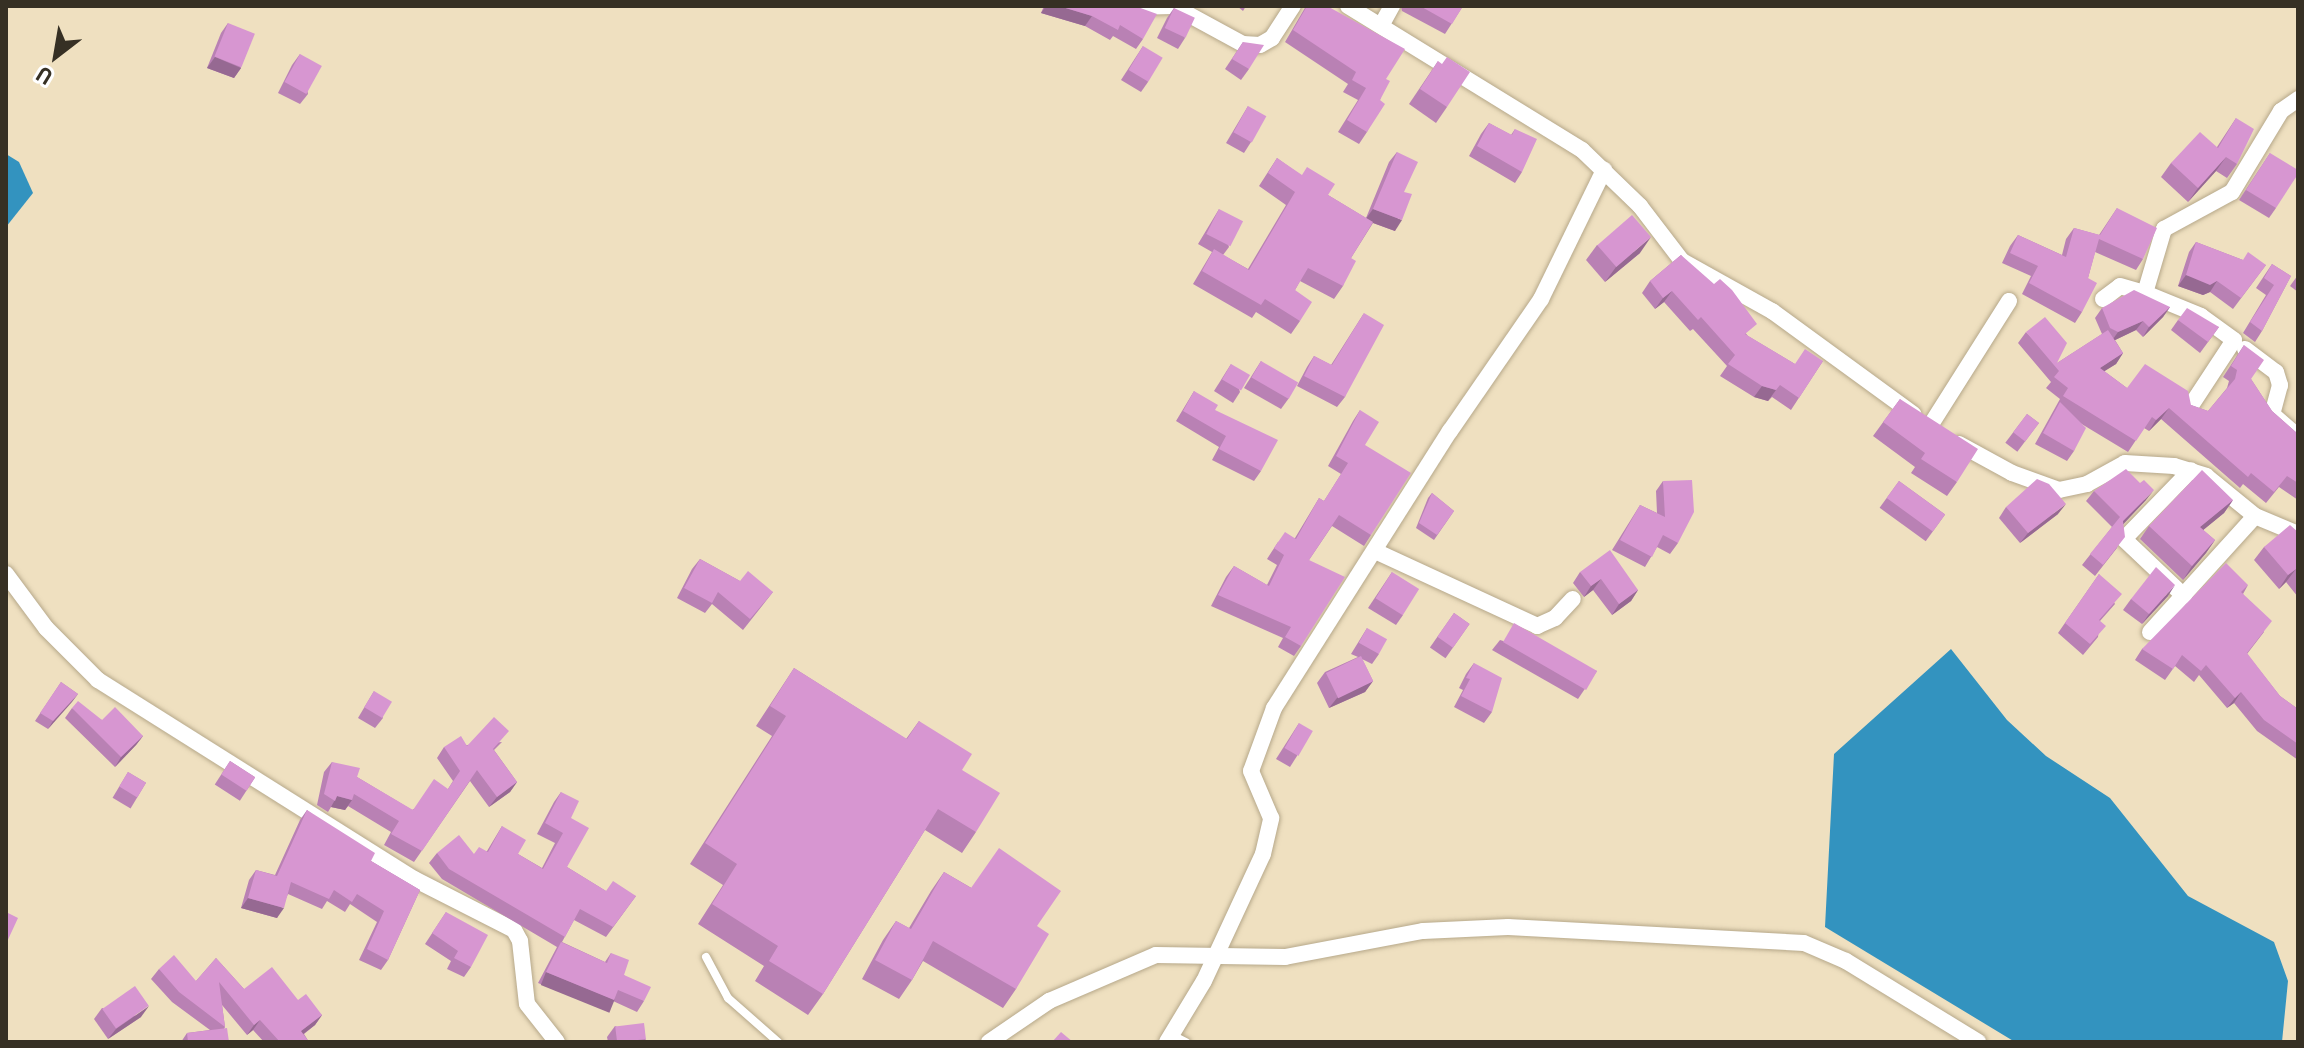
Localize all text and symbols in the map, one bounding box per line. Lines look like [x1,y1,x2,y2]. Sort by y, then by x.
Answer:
north arrow [16,16,96,96]
text: U [31,62,56,91]

